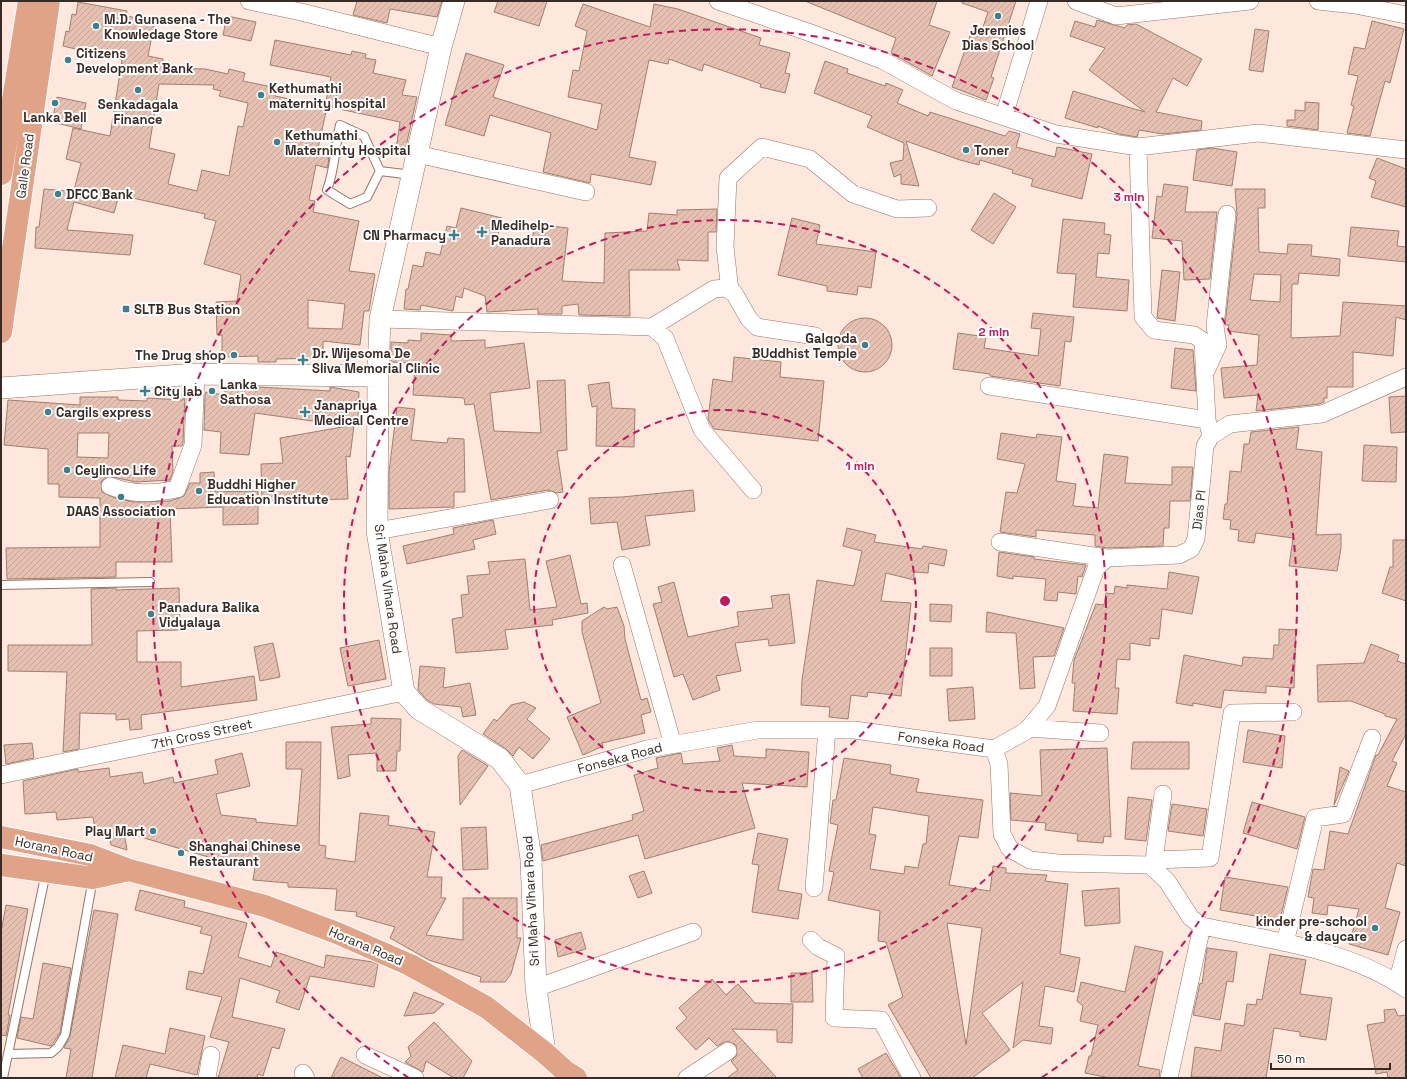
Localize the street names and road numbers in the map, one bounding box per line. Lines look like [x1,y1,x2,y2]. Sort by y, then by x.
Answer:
street label: Galle Road [12,132,38,200]
street label: Dias Pl [1188,489,1210,531]
street label: Sri Maha Vihara Road [370,523,406,655]
street label: 7th Cross Street [150,715,254,753]
street label: Fonseka Road [897,728,985,756]
street label: Fonseka Road [576,739,664,777]
street label: Horana Road [13,832,95,866]
street label: Sri Maha Vihara Road [519,835,543,967]
street label: Horana Road [326,923,406,969]

